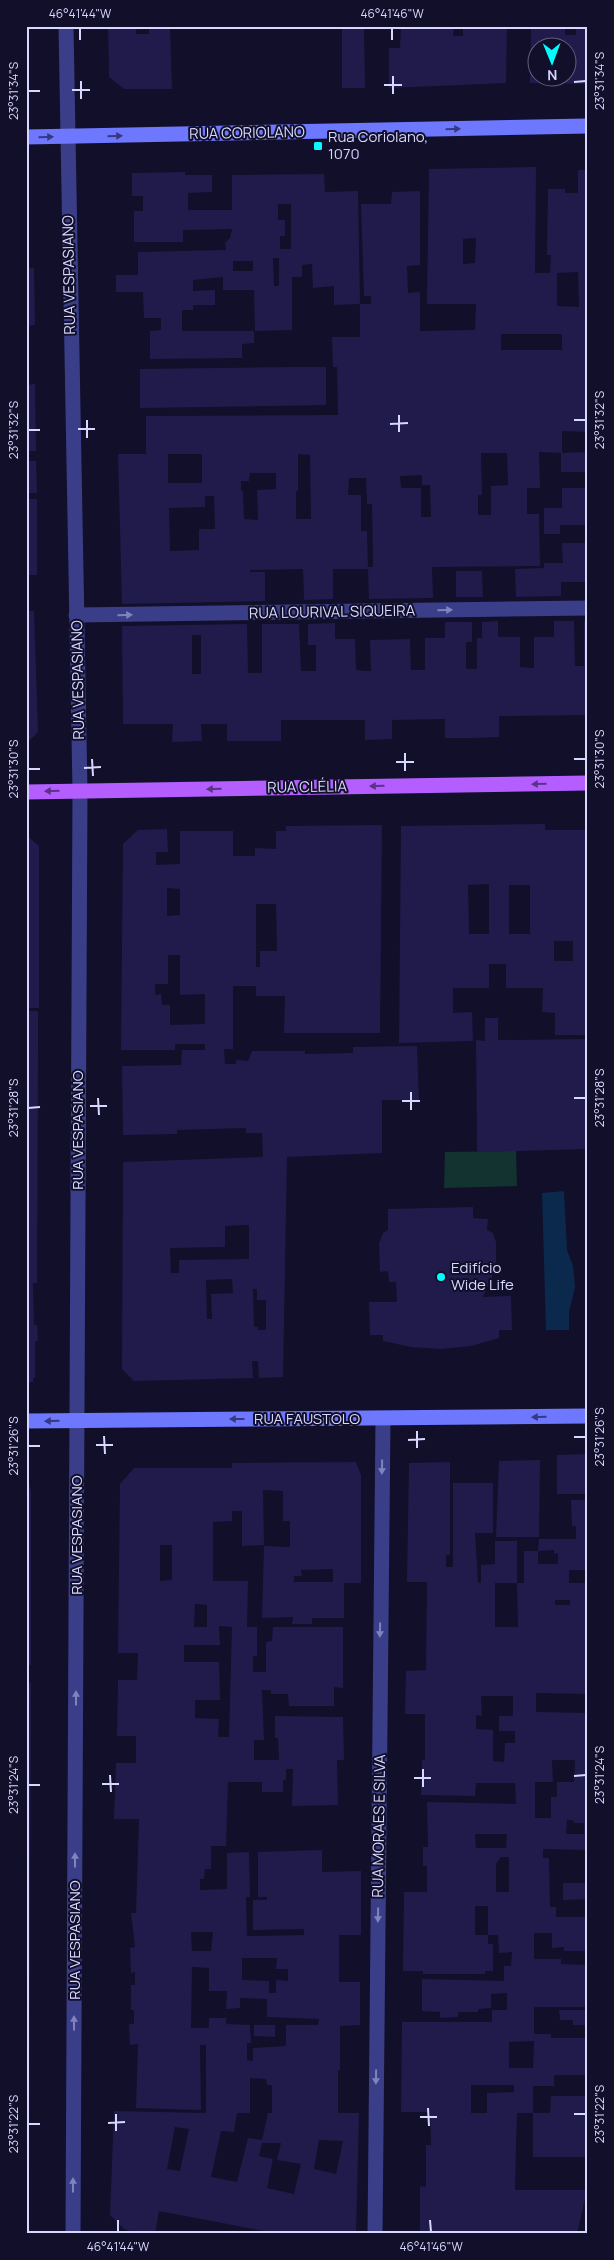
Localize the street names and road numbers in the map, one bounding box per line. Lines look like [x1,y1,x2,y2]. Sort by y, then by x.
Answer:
street label: RUA CORIOLANO [189,121,305,144]
street label: RUA VESPASIANO [57,215,80,335]
street label: RUA LOURIVAL SIQUEIRA [249,600,416,623]
street label: RUA VESPASIANO [66,620,89,740]
street label: RUA CLÉLIA [267,775,347,798]
street label: RUA VESPASIANO [67,1070,88,1190]
street label: RUA FAUSTOLO [254,1408,360,1429]
street label: RUA VESPASIANO [66,1475,87,1595]
street label: RUA MORAES E SILVA [367,1754,390,1898]
street label: RUA VESPASIANO [64,1880,85,2000]

